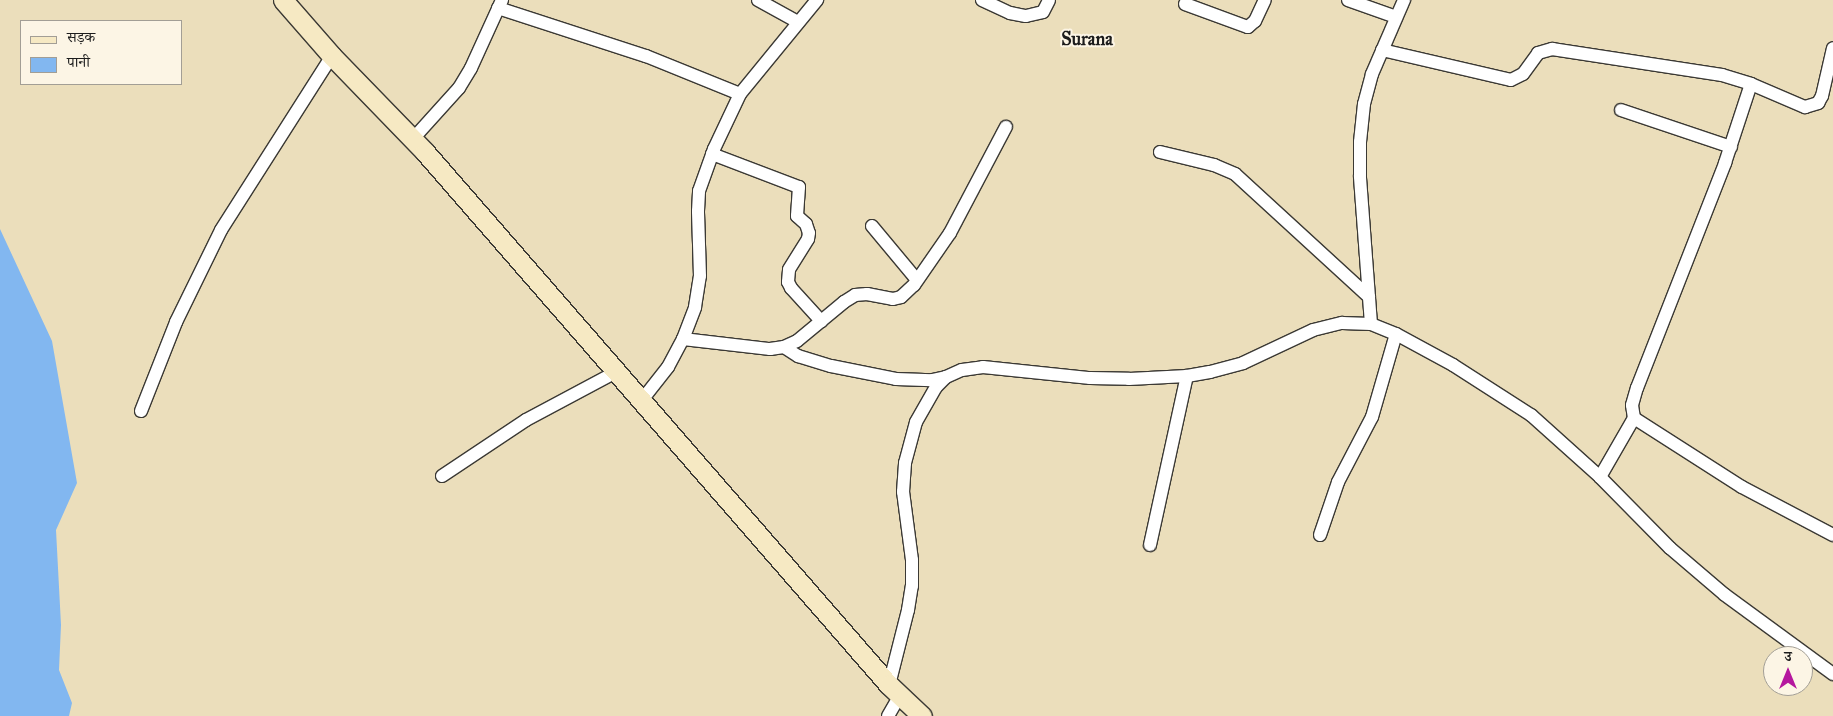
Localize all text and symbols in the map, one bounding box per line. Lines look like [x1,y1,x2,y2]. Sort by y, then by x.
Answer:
legend [20,20,182,85]
text: सड़क [67,28,95,46]
district label: Surana [1061,28,1113,50]
text: पानी [67,53,90,71]
north arrow [1763,646,1813,696]
text: उ [1784,648,1792,665]

